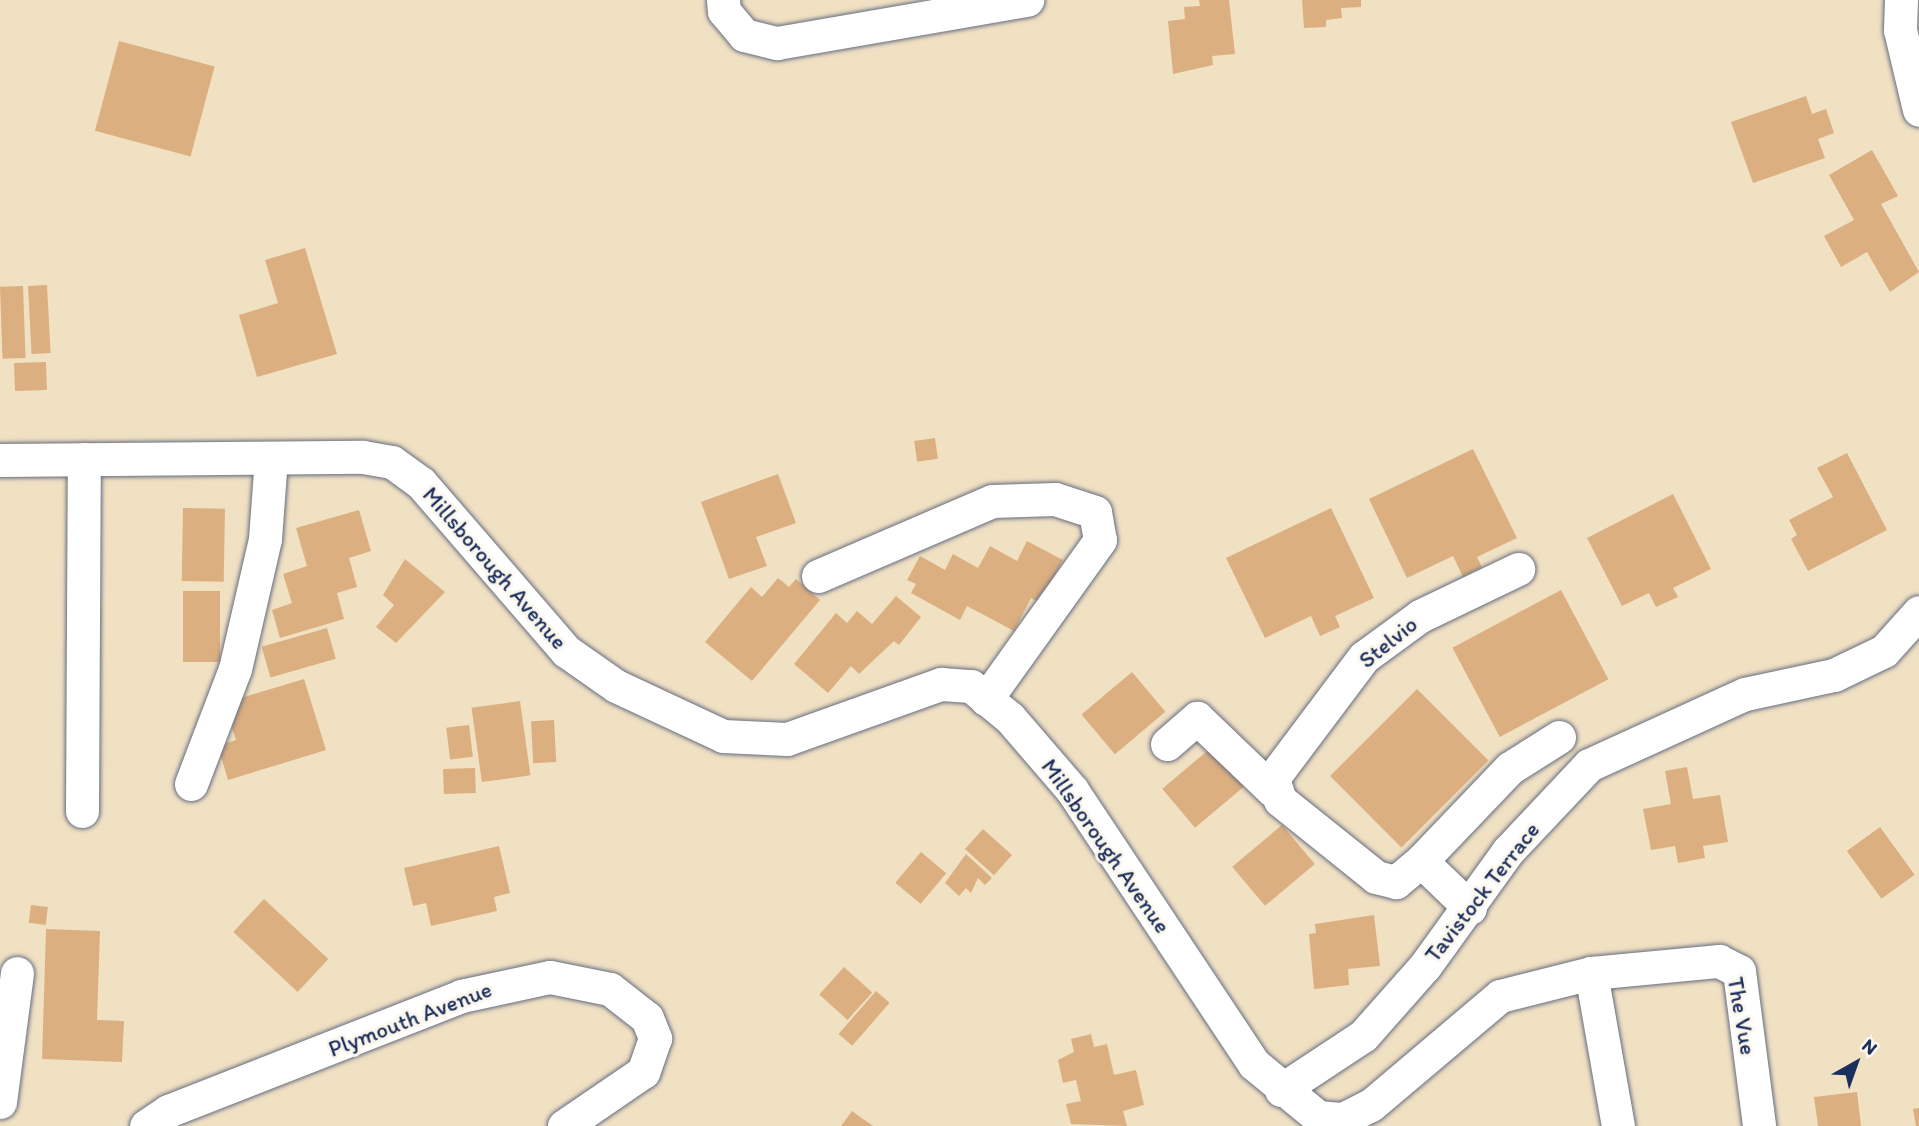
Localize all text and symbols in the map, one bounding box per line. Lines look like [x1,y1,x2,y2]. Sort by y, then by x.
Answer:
street label: Millsborough Avenue [417,481,573,655]
street label: Stelvio [1353,610,1423,674]
street label: Millsborough Avenue [1036,754,1176,938]
street label: Tavistock Terrace [1419,817,1545,967]
street label: Plymouth Avenue [325,975,495,1063]
street label: The Vue [1722,975,1762,1057]
north arrow [1821,1028,1891,1098]
text: N [1858,1034,1882,1059]

